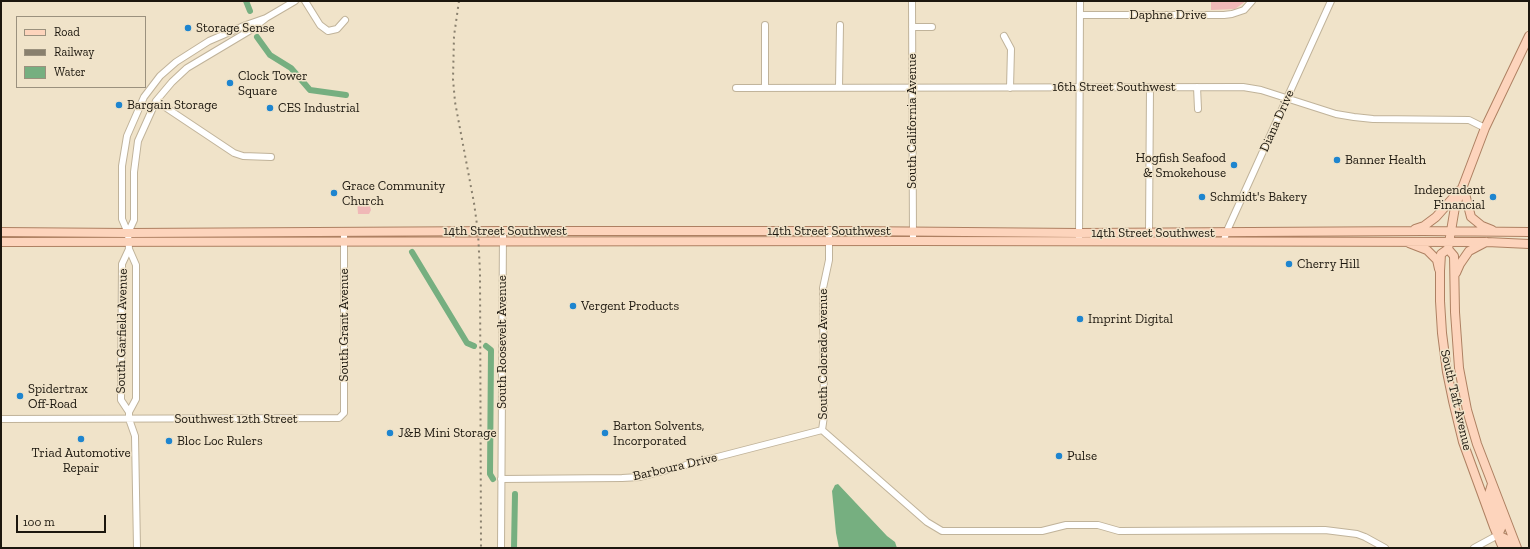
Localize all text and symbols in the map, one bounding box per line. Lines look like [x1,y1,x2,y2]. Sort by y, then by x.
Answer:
street label: Daphne Drive [1130,7,1206,23]
legend [16,16,146,88]
place label: Storage Sense [196,20,275,36]
marker: Storage Sense [183,23,193,33]
text: Road [54,25,80,39]
text: Railway [54,45,95,59]
street label: South California Avenue [904,53,920,189]
text: Water [54,65,86,79]
place label: Clock Tower Square [238,68,307,99]
marker: Clock Tower Square [225,78,235,88]
street label: 16th Street Southwest [1052,79,1176,95]
street label: Diana Drive [1256,88,1298,154]
place label: Bargain Storage [127,97,217,113]
marker: Bargain Storage [114,100,124,110]
place label: CES Industrial [278,100,359,116]
marker: CES Industrial [265,103,275,113]
place label: Hogfish Seafood & Smokehouse [1136,150,1226,181]
place label: Banner Health [1345,152,1426,168]
marker: Banner Health [1332,155,1342,165]
marker: Hogfish Seafood & Smokehouse [1229,160,1239,170]
place label: Grace Community Church [342,178,445,209]
place label: Independent Financial [1414,182,1485,213]
marker: Grace Community Church [329,188,339,198]
place label: Schmidt's Bakery [1210,189,1307,205]
marker: Schmidt's Bakery [1197,192,1207,202]
marker: Independent Financial [1488,192,1498,202]
street label: 14th Street Southwest [443,223,567,239]
street label: 14th Street Southwest [767,223,891,239]
street label: 14th Street Southwest [1091,225,1215,241]
place label: Cherry Hill [1297,256,1360,272]
marker: Cherry Hill [1284,259,1294,269]
street label: South Garfield Avenue [113,268,131,394]
street label: South Grant Avenue [336,268,352,382]
street label: South Roosevelt Avenue [494,275,510,409]
street label: South Colorado Avenue [815,289,831,419]
place label: Vergent Products [581,298,679,314]
marker: Vergent Products [568,301,578,311]
place label: Imprint Digital [1088,311,1173,327]
marker: Imprint Digital [1075,314,1085,324]
street label: South Taft Avenue [1437,348,1475,452]
place label: Spidertrax Off-Road [28,381,88,412]
marker: Spidertrax Off-Road [15,391,25,401]
street label: Southwest 12th Street [174,411,298,427]
place label: Barton Solvents, Incorporated [613,418,704,449]
place label: J&B Mini Storage [398,425,497,441]
marker: J&B Mini Storage [385,428,395,438]
marker: Barton Solvents, Incorporated [600,428,610,438]
place label: Bloc Loc Rulers [177,433,263,449]
marker: Triad Automotive Repair [76,434,86,444]
marker: Bloc Loc Rulers [164,436,174,446]
place label: Triad Automotive Repair [31,445,131,476]
place label: Pulse [1067,448,1097,464]
street label: Barboura Drive [631,450,719,484]
marker: Pulse [1054,451,1064,461]
scale bar [18,507,108,533]
text: 100 m [23,515,55,529]

